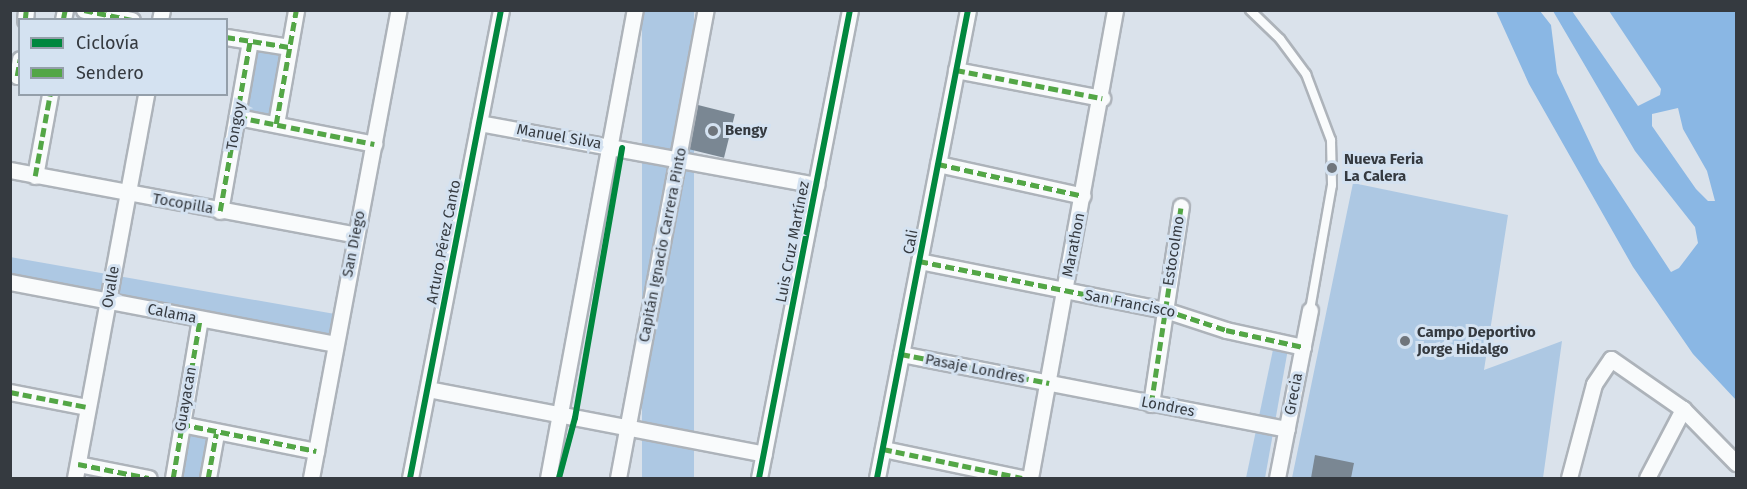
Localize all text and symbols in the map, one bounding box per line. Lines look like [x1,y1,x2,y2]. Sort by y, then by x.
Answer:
legend [18,18,228,96]
text: Ciclovía [76,32,139,54]
text: Sendero [76,62,144,84]
street label: Tongoy [223,101,249,151]
street label: Manuel Silva [515,121,603,153]
place label: Bengy [725,122,767,140]
marker: Bengy [706,124,720,138]
street label: Capitán Ignacio Carrera Pinto [635,146,691,344]
place label: Nueva Feria La Calera [1344,150,1423,185]
marker: Nueva Feria La Calera [1325,161,1339,175]
street label: Arturo Pérez Canto [423,178,465,306]
street label: Luis Cruz Martínez [772,180,814,304]
street label: Tocopilla [151,190,215,218]
street label: San Diego [339,209,369,279]
street label: Marathon [1059,211,1089,279]
street label: Estocolmo [1160,215,1188,287]
street label: Cali [900,228,922,256]
street label: Ovalle [98,265,124,309]
street label: San Francisco [1083,286,1177,322]
street label: Calama [146,300,198,328]
place label: Campo Deportivo Jorge Hidalgo [1417,323,1536,358]
marker: Campo Deportivo Jorge Hidalgo [1398,334,1412,348]
street label: Pasaje Londres [924,351,1026,387]
street label: Guayacan [171,365,201,433]
street label: Grecia [1281,371,1307,417]
street label: Londres [1140,393,1196,421]

